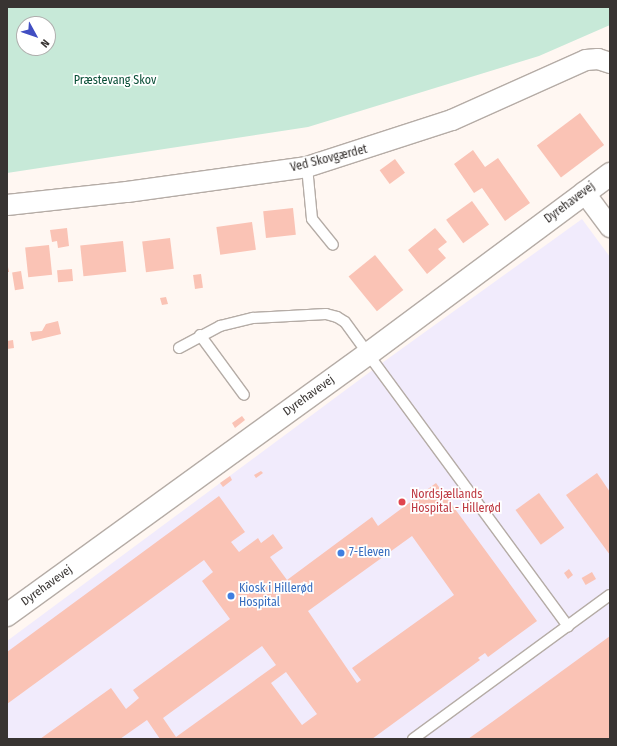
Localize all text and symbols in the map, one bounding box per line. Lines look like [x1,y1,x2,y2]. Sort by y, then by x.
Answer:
north arrow [16,16,56,56]
text: N [38,37,52,50]
park label: Præstevang Skov [74,74,156,88]
street label: Ved Skovgærdet [289,142,369,176]
street label: Dyrehavevej [542,179,598,227]
street label: Dyrehavevej [281,373,337,419]
place label: Nordsjællands Hospital - Hillerød [411,488,501,516]
marker: Nordsjællands Hospital - Hillerød [396,496,408,508]
place label: 7-Eleven [349,546,390,560]
marker: 7-Eleven [336,548,346,558]
street label: Dyrehavevej [19,563,75,609]
place label: Kiosk i Hillerød Hospital [239,582,313,610]
marker: Kiosk i Hillerød Hospital [226,591,236,601]

